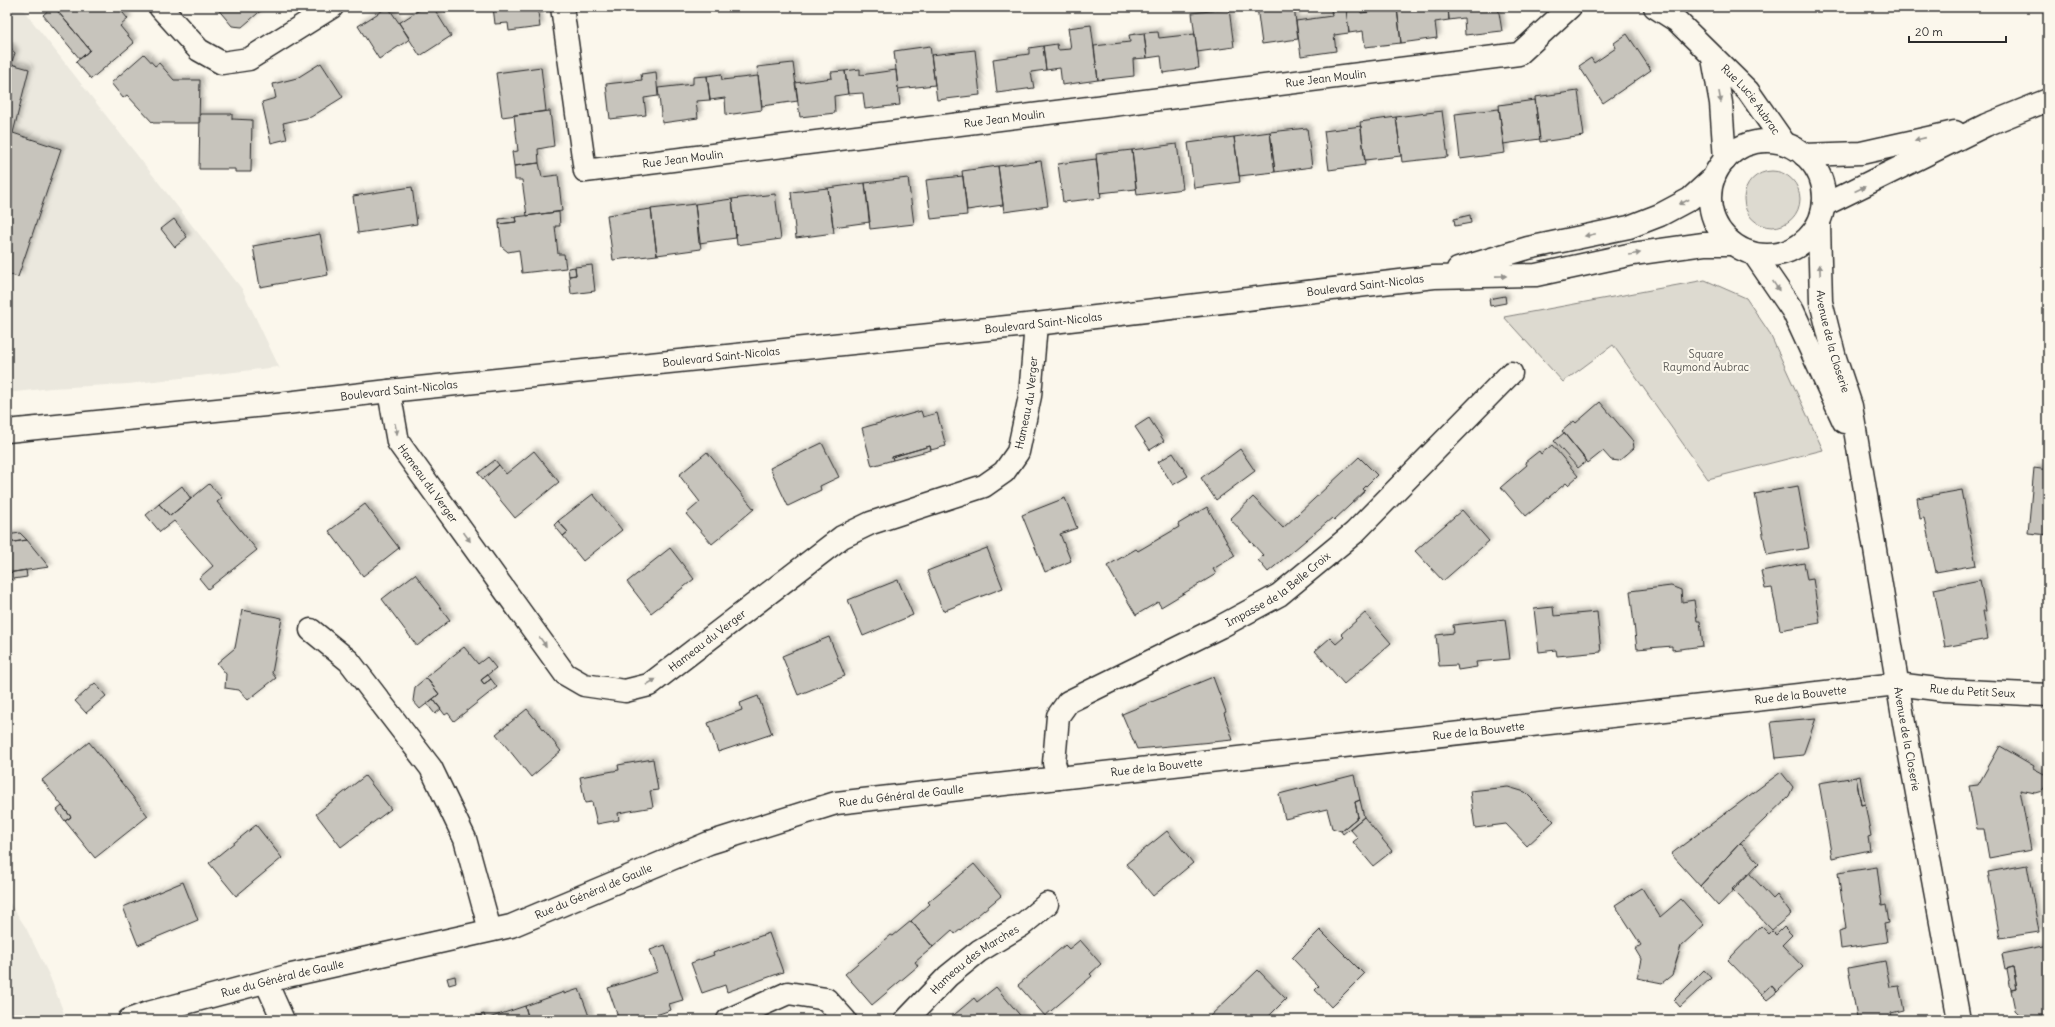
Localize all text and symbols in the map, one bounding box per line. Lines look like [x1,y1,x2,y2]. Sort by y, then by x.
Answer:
scale bar [1909,18,2006,44]
text: 20 m [1915,24,1943,39]
street label: Rue Lucie Aubrac [1718,61,1783,138]
street label: Rue Jean Moulin [1284,66,1367,90]
one-way arrow [1717,91,1723,103]
street label: Rue Jean Moulin [963,106,1045,131]
one-way arrow [1914,137,1927,143]
street label: Rue Jean Moulin [641,147,724,171]
one-way arrow [1854,186,1865,192]
one-way arrow [1678,198,1690,205]
one-way arrow [1584,233,1597,239]
one-way arrow [1629,251,1641,257]
one-way arrow [1817,263,1823,276]
street label: Boulevard Saint-Nicolas [1306,271,1425,299]
one-way arrow [1495,273,1508,279]
one-way arrow [1772,281,1780,292]
street label: Avenue de la Closerie [1814,290,1853,395]
street label: Boulevard Saint-Nicolas [984,309,1103,336]
street label: Boulevard Saint-Nicolas [662,344,781,370]
park label: Square Raymond Aubrac [1663,347,1750,374]
street label: Hameau du Verger [1012,355,1040,450]
street label: Boulevard Saint-Nicolas [339,377,458,404]
one-way arrow [393,423,399,435]
street label: Hameau du Verger [395,441,461,526]
one-way arrow [463,532,471,542]
street label: Impasse de la Belle Croix [1223,548,1333,630]
street label: Hameau du Verger [666,606,749,675]
one-way arrow [539,637,547,648]
one-way arrow [645,679,657,686]
street label: Rue du Petit Seux [1929,681,2016,700]
street label: Rue de la Bouvette [1754,683,1847,707]
street label: Avenue de la Closerie [1891,686,1923,792]
street label: Rue de la Bouvette [1432,719,1525,743]
street label: Rue de la Bouvette [1110,755,1203,779]
street label: Rue du Général de Gaulle [838,782,965,810]
street label: Rue du Général de Gaulle [533,861,654,922]
street label: Hameau des Marches [927,922,1021,997]
street label: Rue du Général de Gaulle [219,957,345,1000]

